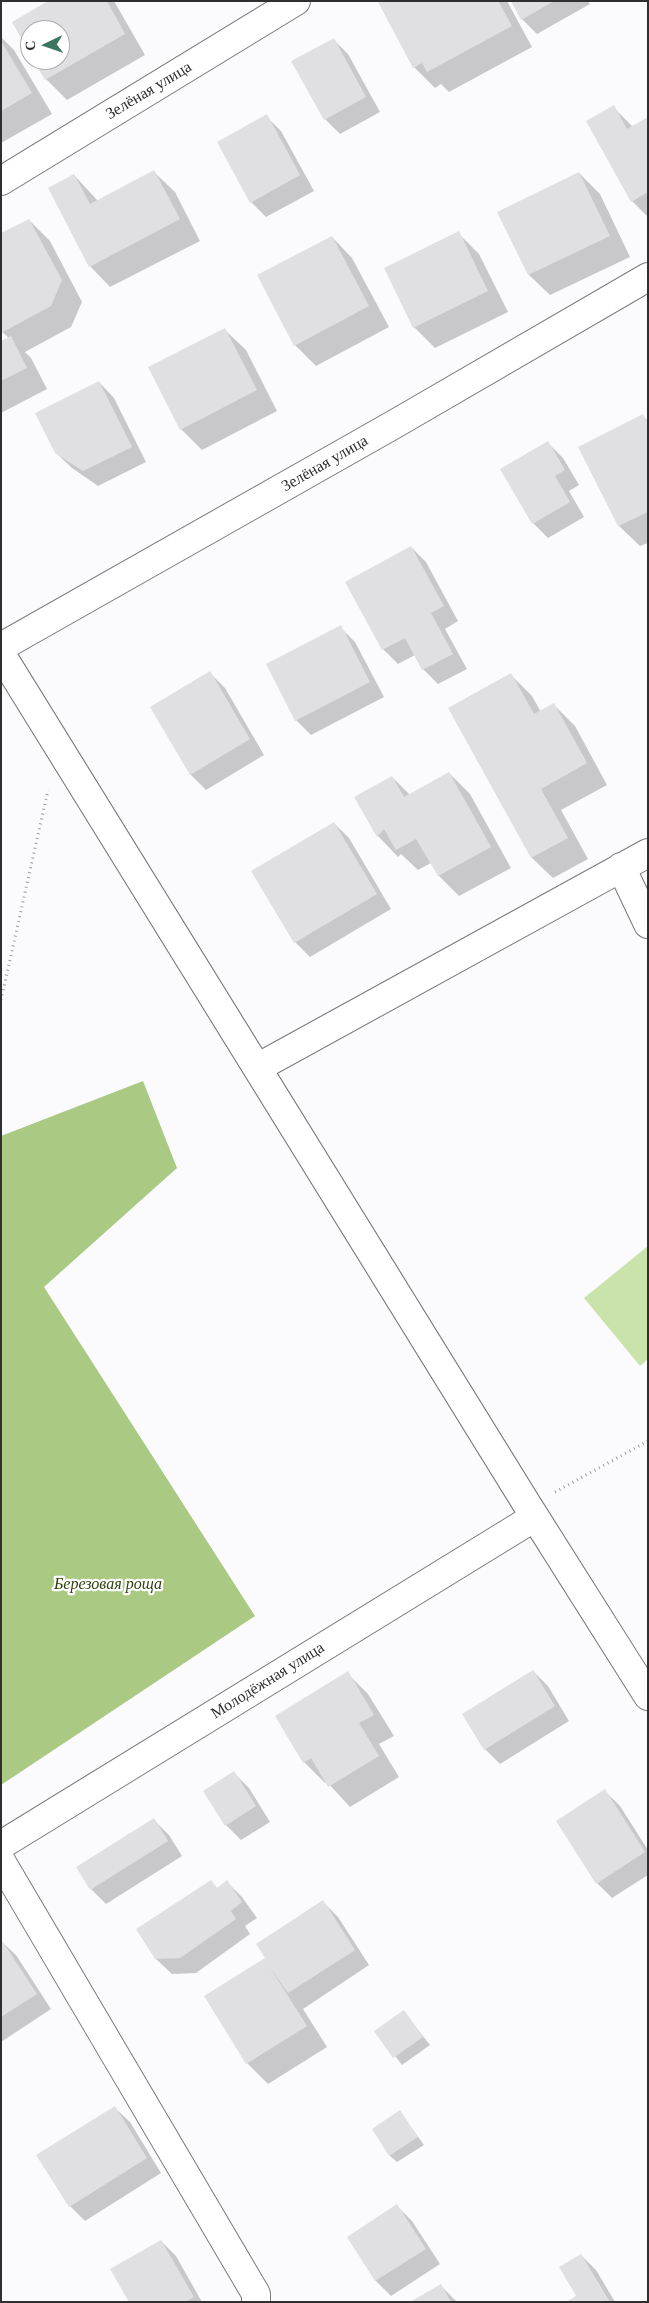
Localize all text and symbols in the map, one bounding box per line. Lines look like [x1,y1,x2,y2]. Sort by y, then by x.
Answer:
north arrow [20,20,70,70]
text: С [23,40,38,51]
street label: Зелёная улица [103,58,195,124]
street label: Зелёная улица [278,432,372,496]
park label: Березовая роща [54,1575,162,1595]
street label: Молодёжная улица [208,1638,328,1724]

